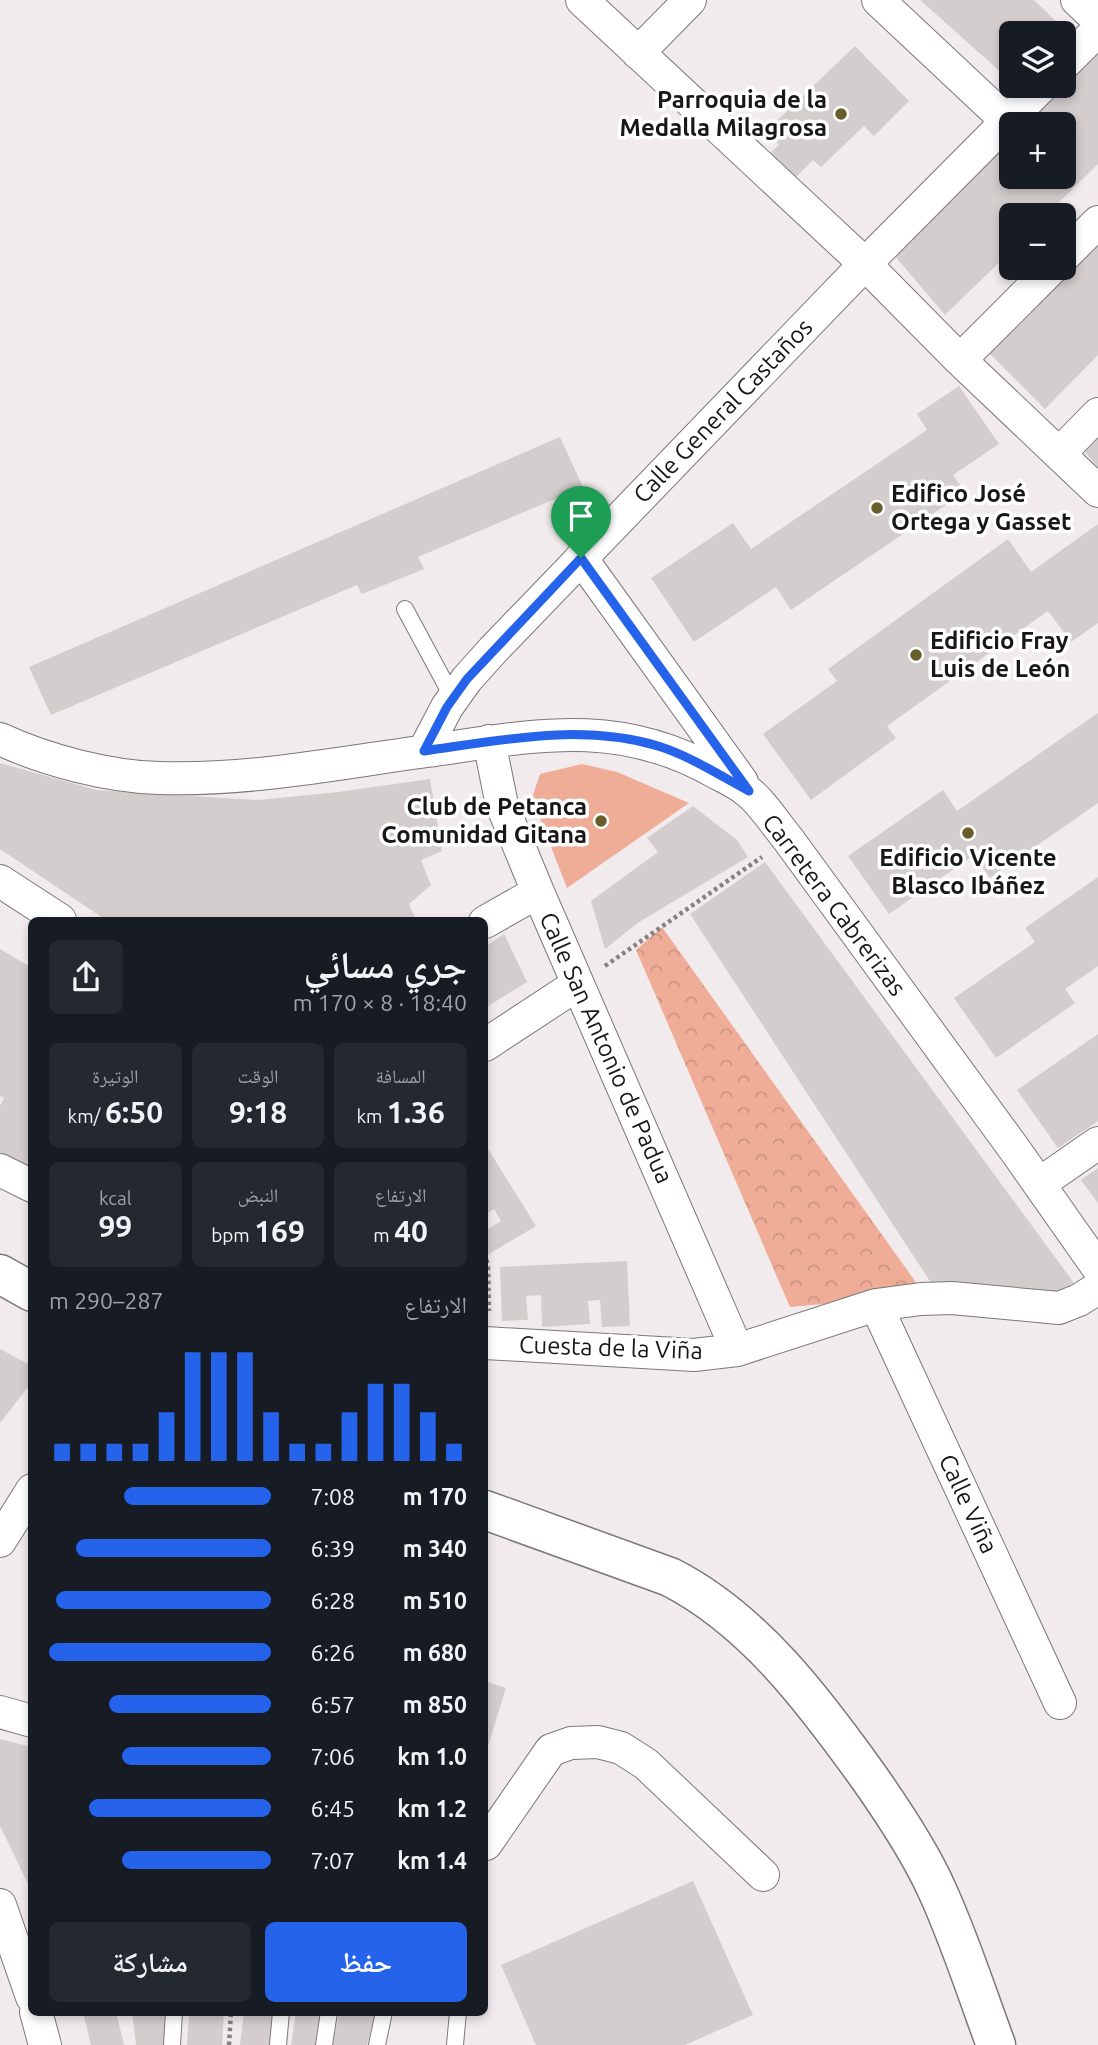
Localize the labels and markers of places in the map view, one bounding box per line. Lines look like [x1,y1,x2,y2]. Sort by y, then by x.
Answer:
place label: Parroquia de la Medalla Milagrosa [620,86,827,141]
marker: Parroquia de la Medalla Milagrosa [833,106,849,122]
place label: Edifico José Ortega y Gasset [891,480,1071,535]
pin [551,486,611,558]
marker: Edifico José Ortega y Gasset [869,500,885,516]
place label: Edificio Fray Luis de León [930,627,1070,682]
marker: Edificio Fray Luis de León [908,647,924,663]
place label: Club de Petanca Comunidad Gitana [381,793,587,848]
marker: Club de Petanca Comunidad Gitana [593,813,609,829]
marker: Edificio Vicente Blasco Ibáñez [960,825,976,841]
place label: Edificio Vicente Blasco Ibáñez [879,844,1057,899]

